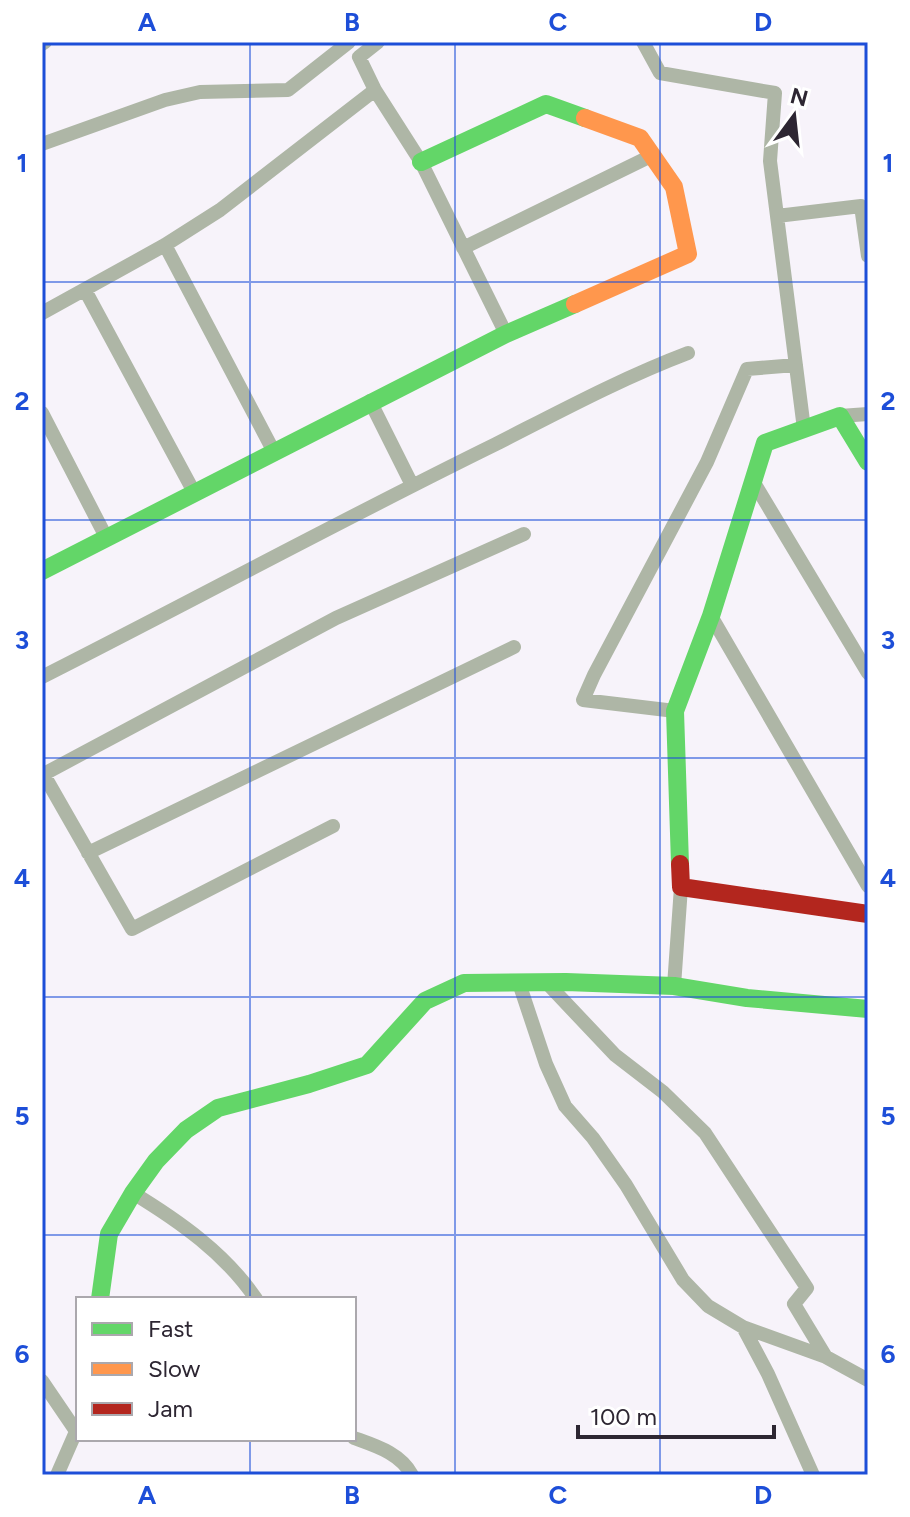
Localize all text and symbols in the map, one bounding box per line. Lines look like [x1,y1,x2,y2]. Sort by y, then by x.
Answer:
text: A [138,6,157,38]
text: B [344,6,360,38]
text: C [549,6,568,38]
text: D [754,6,772,38]
north arrow [754,76,834,156]
text: N [787,82,811,112]
text: 1 [17,147,27,179]
text: 1 [883,147,893,179]
text: 2 [14,385,30,417]
text: 2 [880,385,896,417]
text: 3 [15,624,29,656]
text: 3 [881,624,895,656]
text: 4 [14,862,30,894]
text: 4 [880,862,896,894]
text: 5 [14,1100,30,1132]
text: 5 [880,1100,896,1132]
legend [76,1297,356,1441]
text: Fast [148,1314,193,1343]
text: 6 [14,1338,30,1370]
text: 6 [880,1338,896,1370]
text: Slow [148,1354,201,1383]
scale bar [578,1389,774,1439]
text: Jam [148,1394,193,1423]
text: 100 m [590,1402,657,1431]
text: A [138,1479,157,1511]
text: B [344,1479,360,1511]
text: C [549,1479,568,1511]
text: D [754,1479,772,1511]

